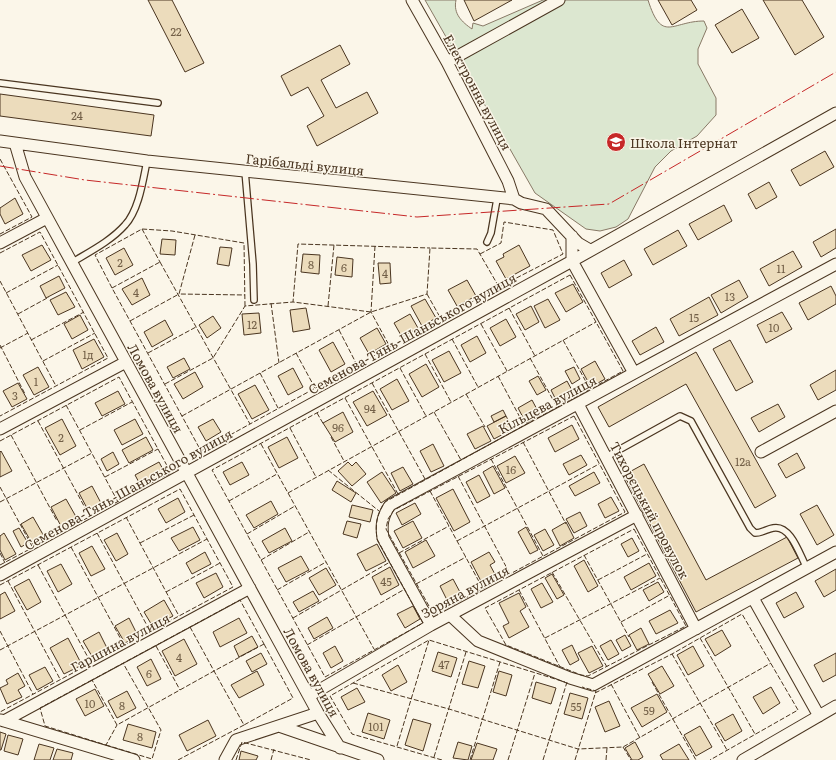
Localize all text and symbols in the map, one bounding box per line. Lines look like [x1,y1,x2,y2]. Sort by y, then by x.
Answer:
house number: 22 [170,23,182,39]
street label: Електронна вулиця [439,31,517,154]
house number: 24 [71,107,83,123]
school or university icon: Школа Інтернат [605,131,627,153]
place label: Школа Інтернат [630,133,738,152]
street label: Гарібальді вулиця [245,148,365,180]
house number: 2 [117,254,123,270]
house number: 8 [308,256,314,272]
house number: 6 [341,259,347,275]
house number: 11 [777,260,786,276]
house number: 4 [382,265,388,281]
street label: Семенова-Тянь-Шаньського вулиця [304,268,520,398]
house number: 4 [133,284,139,300]
house number: 13 [725,288,735,304]
house number: 15 [689,309,699,325]
house number: 12 [247,316,257,332]
house number: 10 [769,319,779,335]
street label: Ломова вулиця [124,340,189,436]
house number: 1д [82,346,94,362]
street label: Кільцева вулиця [494,370,600,438]
house number: 1 [34,373,39,389]
house number: 3 [12,387,18,403]
house number: 94 [364,400,376,416]
house number: 96 [332,419,344,435]
street label: Семенова-Тянь-Шаньського вулиця [20,424,236,554]
house number: 2 [58,429,64,445]
street label: Тихорєцький провулок [606,438,694,582]
house number: 12а [735,453,751,469]
house number: 16 [506,461,516,477]
street label: Зоряна вулиця [418,560,512,622]
house number: 45 [380,573,392,589]
street label: Гаршина вулиця [67,608,173,676]
street label: Ломова вулиця [280,624,345,720]
house number: 4 [176,649,182,665]
house number: 47 [438,656,450,672]
house number: 6 [146,665,152,681]
house number: 10 [85,695,95,711]
house number: 8 [119,697,125,713]
house number: 55 [570,698,582,714]
house number: 59 [643,702,655,718]
house number: 101 [368,718,384,734]
house number: 8 [137,728,143,744]

